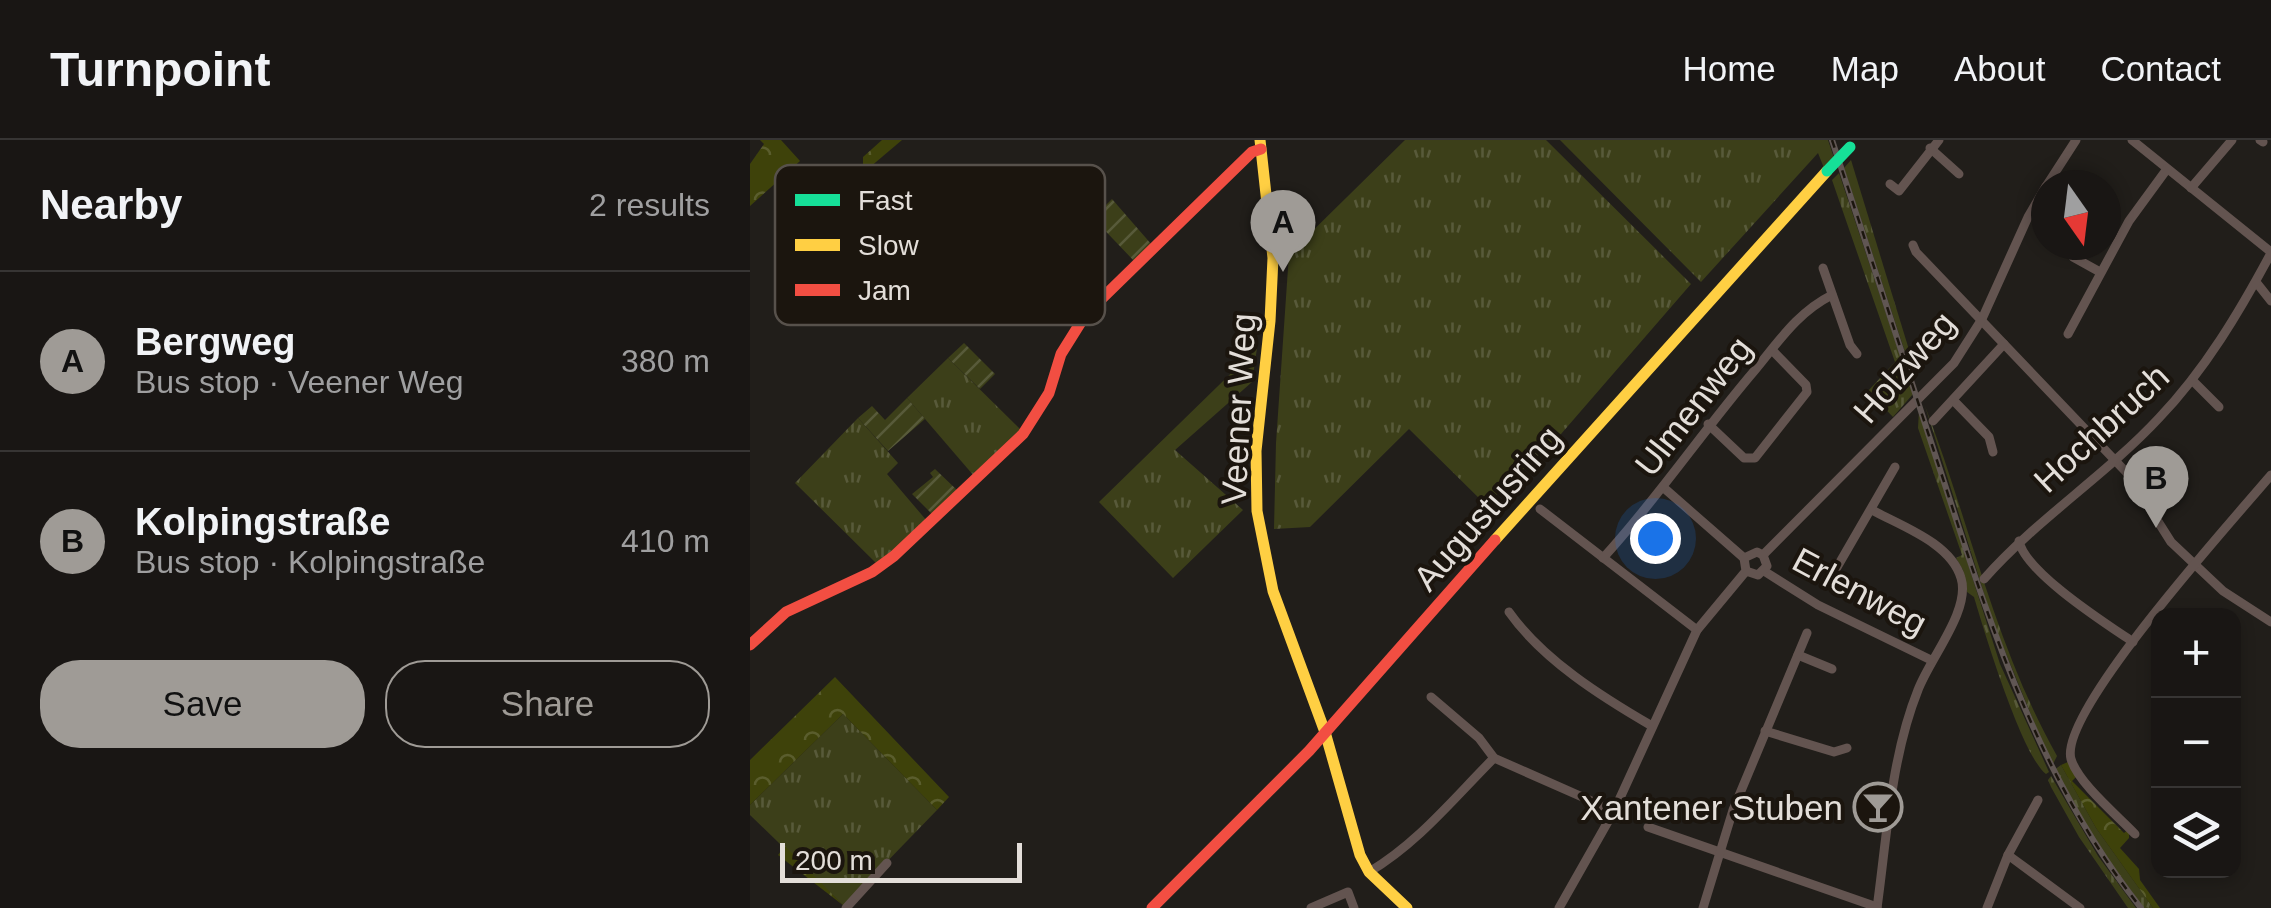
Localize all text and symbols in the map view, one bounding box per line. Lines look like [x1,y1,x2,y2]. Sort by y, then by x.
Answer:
text: Turnpoint [50,43,270,96]
text: Home [1682,49,1776,88]
text: Map [1831,49,1899,88]
text: About [1954,49,2045,88]
text: Contact [2100,49,2221,88]
legend [775,165,1105,325]
north arrow [2031,170,2121,260]
text: Nearby [40,181,182,228]
text: Fast [858,185,913,216]
text: 2 results [589,187,710,223]
pin: A [1250,189,1316,272]
text: Slow [858,230,919,261]
text: Jam [858,275,911,306]
street label: Holzweg [1845,304,1963,430]
street label: Veener Weg [1214,312,1262,506]
text: Bergweg [135,321,295,363]
street label: Ulmenweg [1627,329,1759,483]
text: A [61,343,84,379]
text: 380 m [621,343,710,379]
street label: Hochbruch [2026,356,2176,500]
text: Bus stop · Veener Weg [135,364,463,400]
street label: Augustusring [1405,418,1569,598]
pin: B [2124,446,2188,528]
text: Kolpingstraße [135,501,390,543]
your location [1630,513,1681,564]
text: B [61,523,84,559]
text: 410 m [621,523,710,559]
street label: Erlenweg [1786,540,1934,642]
text: Bus stop · Kolpingstraße [135,544,485,580]
map controls [2151,608,2241,878]
button: + [2151,608,2241,698]
button: Save [40,660,365,748]
button: Share [385,660,710,748]
button: − [2151,698,2241,788]
bar icon: Xantener Stuben [1852,781,1904,833]
place label: Xantener Stuben [1580,788,1843,827]
button: layers [2151,788,2241,878]
scale bar [780,838,1022,882]
text: 200 m [795,845,873,876]

